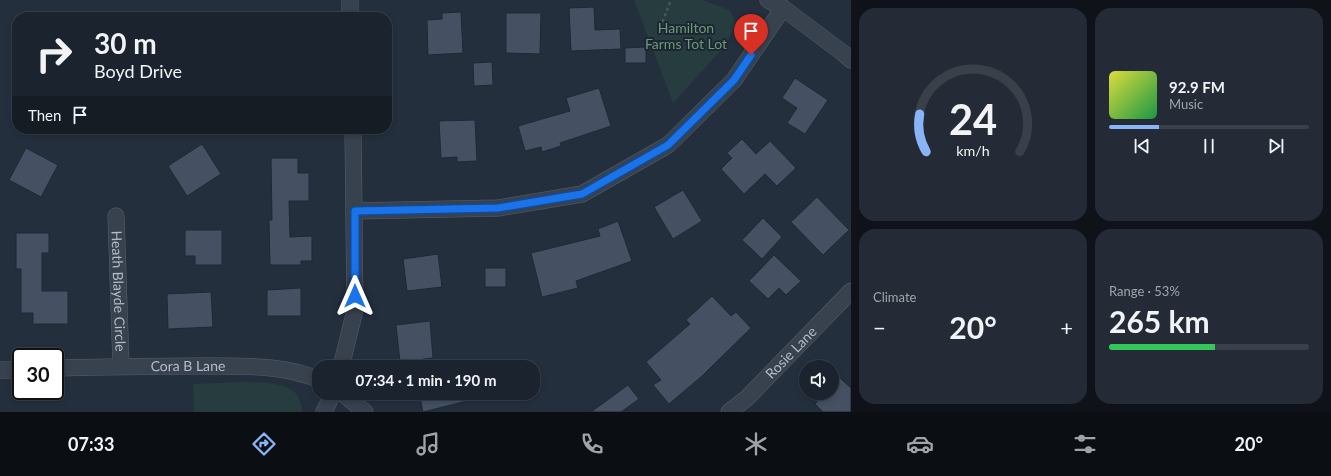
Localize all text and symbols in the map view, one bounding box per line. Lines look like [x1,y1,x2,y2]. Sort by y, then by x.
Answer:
pin [734,14,768,55]
park label: Hamilton Farms Tot Lot [645,19,727,52]
icon: arrive [740,20,762,42]
text: 30 m [94,26,157,60]
icon: right [28,28,80,80]
text: Boyd Drive [94,60,182,82]
text: 92.9 FM [1169,78,1225,96]
text: 24 [949,94,997,144]
text: Music [1169,96,1203,112]
icon: arrive [69,104,91,126]
text: Then [28,106,61,124]
icon: previous [1131,135,1153,157]
icon: pause [1198,135,1220,157]
icon: next [1265,135,1287,157]
text: km/h [956,142,990,159]
street label: Heath Blayde Circle [108,230,130,352]
position arrow [334,275,376,317]
text: Range · 53% [1109,283,1180,299]
text: Climate [873,289,916,305]
text: 265 km [1109,303,1210,339]
text: 20° [949,309,997,345]
text: − [873,314,886,341]
text: + [1060,314,1073,341]
street label: Rosie Lane [762,323,820,382]
speed limit sign: 30 [12,348,64,400]
street label: Cora B Lane [151,357,225,374]
map controls [799,360,839,400]
button: sound [799,360,839,400]
text: 07:34 · 1 min · 190 m [356,371,496,389]
icon: directions [250,430,278,458]
icon: music [414,430,442,458]
icon: phone [578,430,606,458]
icon: climate [742,430,770,458]
icon: car [906,430,934,458]
icon: filters [1071,430,1099,458]
text: 07:33 [68,433,114,455]
text: 20° [1235,433,1263,455]

